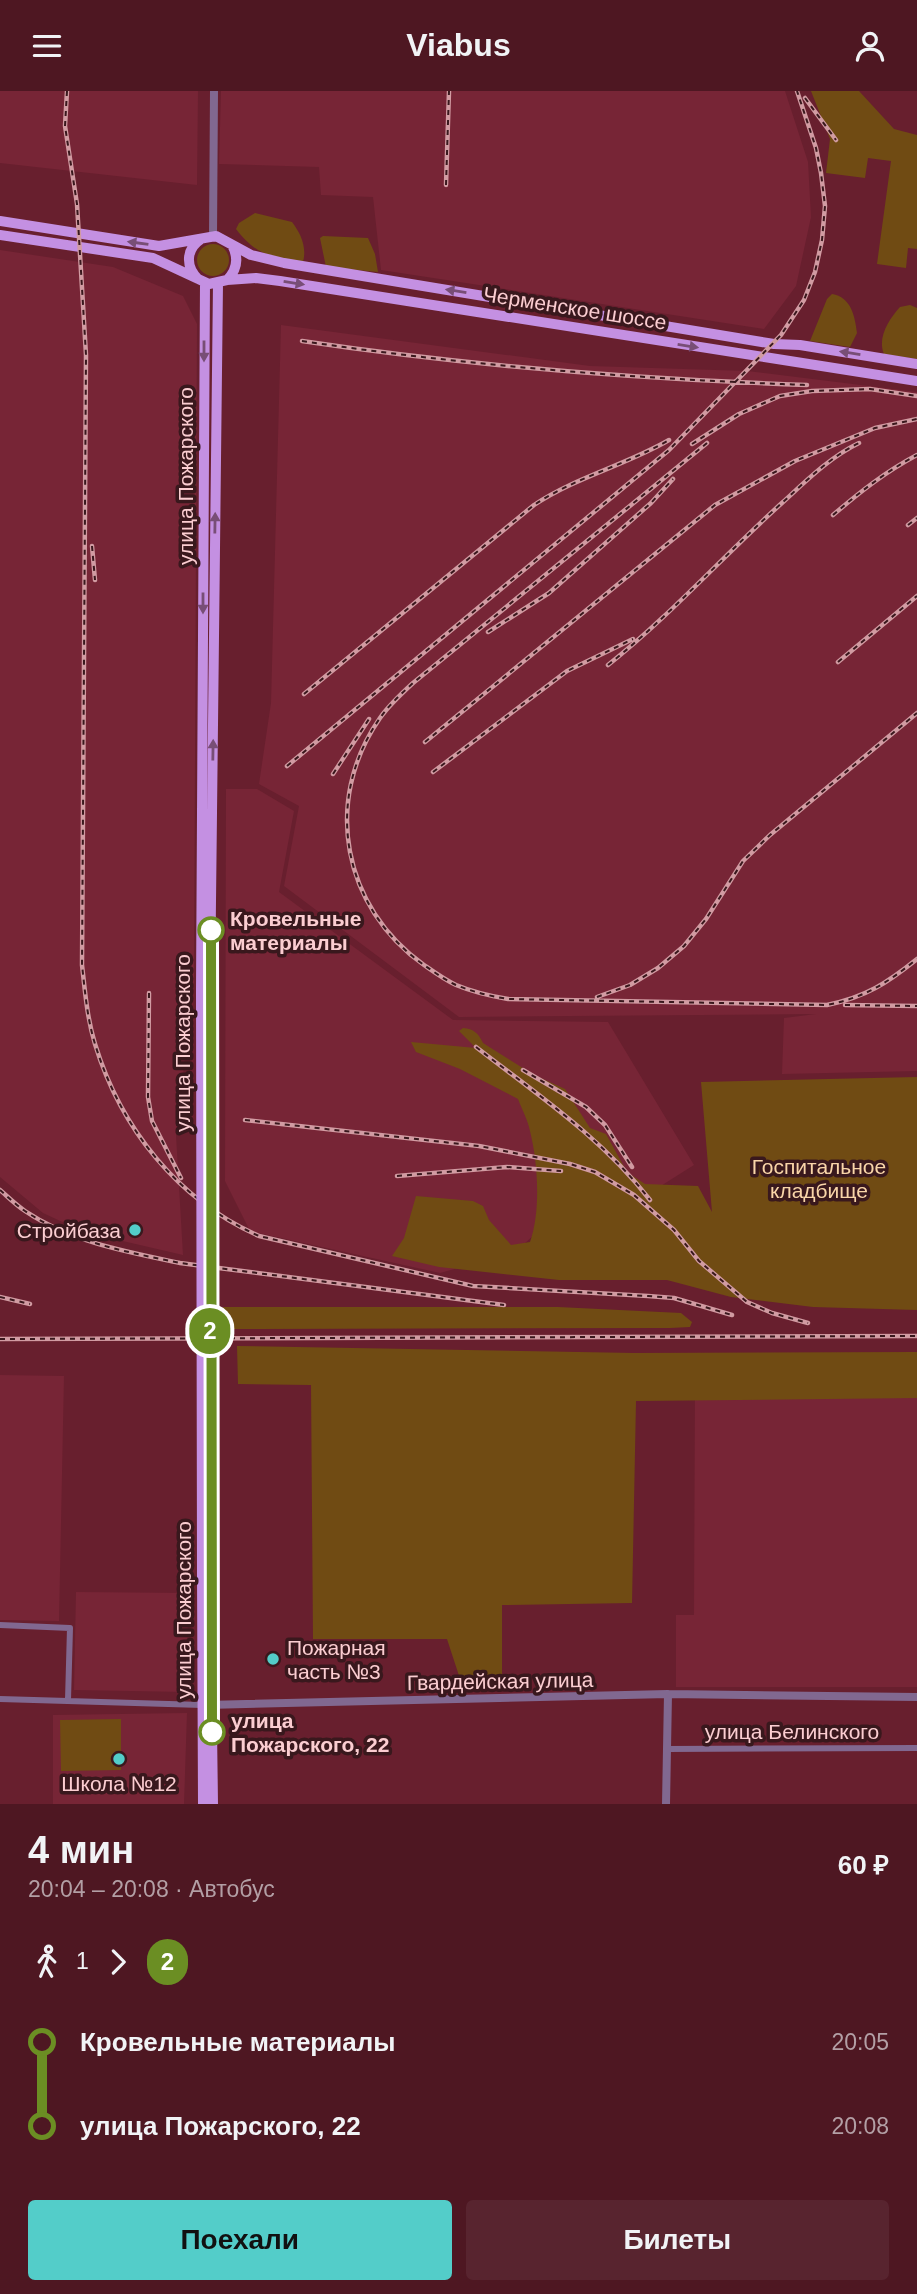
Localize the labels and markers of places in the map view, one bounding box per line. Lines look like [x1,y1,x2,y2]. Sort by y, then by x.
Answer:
place label: Кровельные материалы [230,907,361,954]
marker: Кровельные материалы [198,917,224,943]
place label: Стройбаза [17,1219,121,1242]
marker: Стройбаза [127,1222,143,1238]
place label: Пожарная часть №3 [287,1636,386,1683]
marker: Пожарная часть №3 [265,1651,281,1667]
place label: улица Пожарского, 22 [231,1709,389,1756]
marker: улица Пожарского, 22 [199,1719,225,1745]
marker: Школа №12 [111,1751,127,1767]
place label: Школа №12 [61,1772,177,1795]

